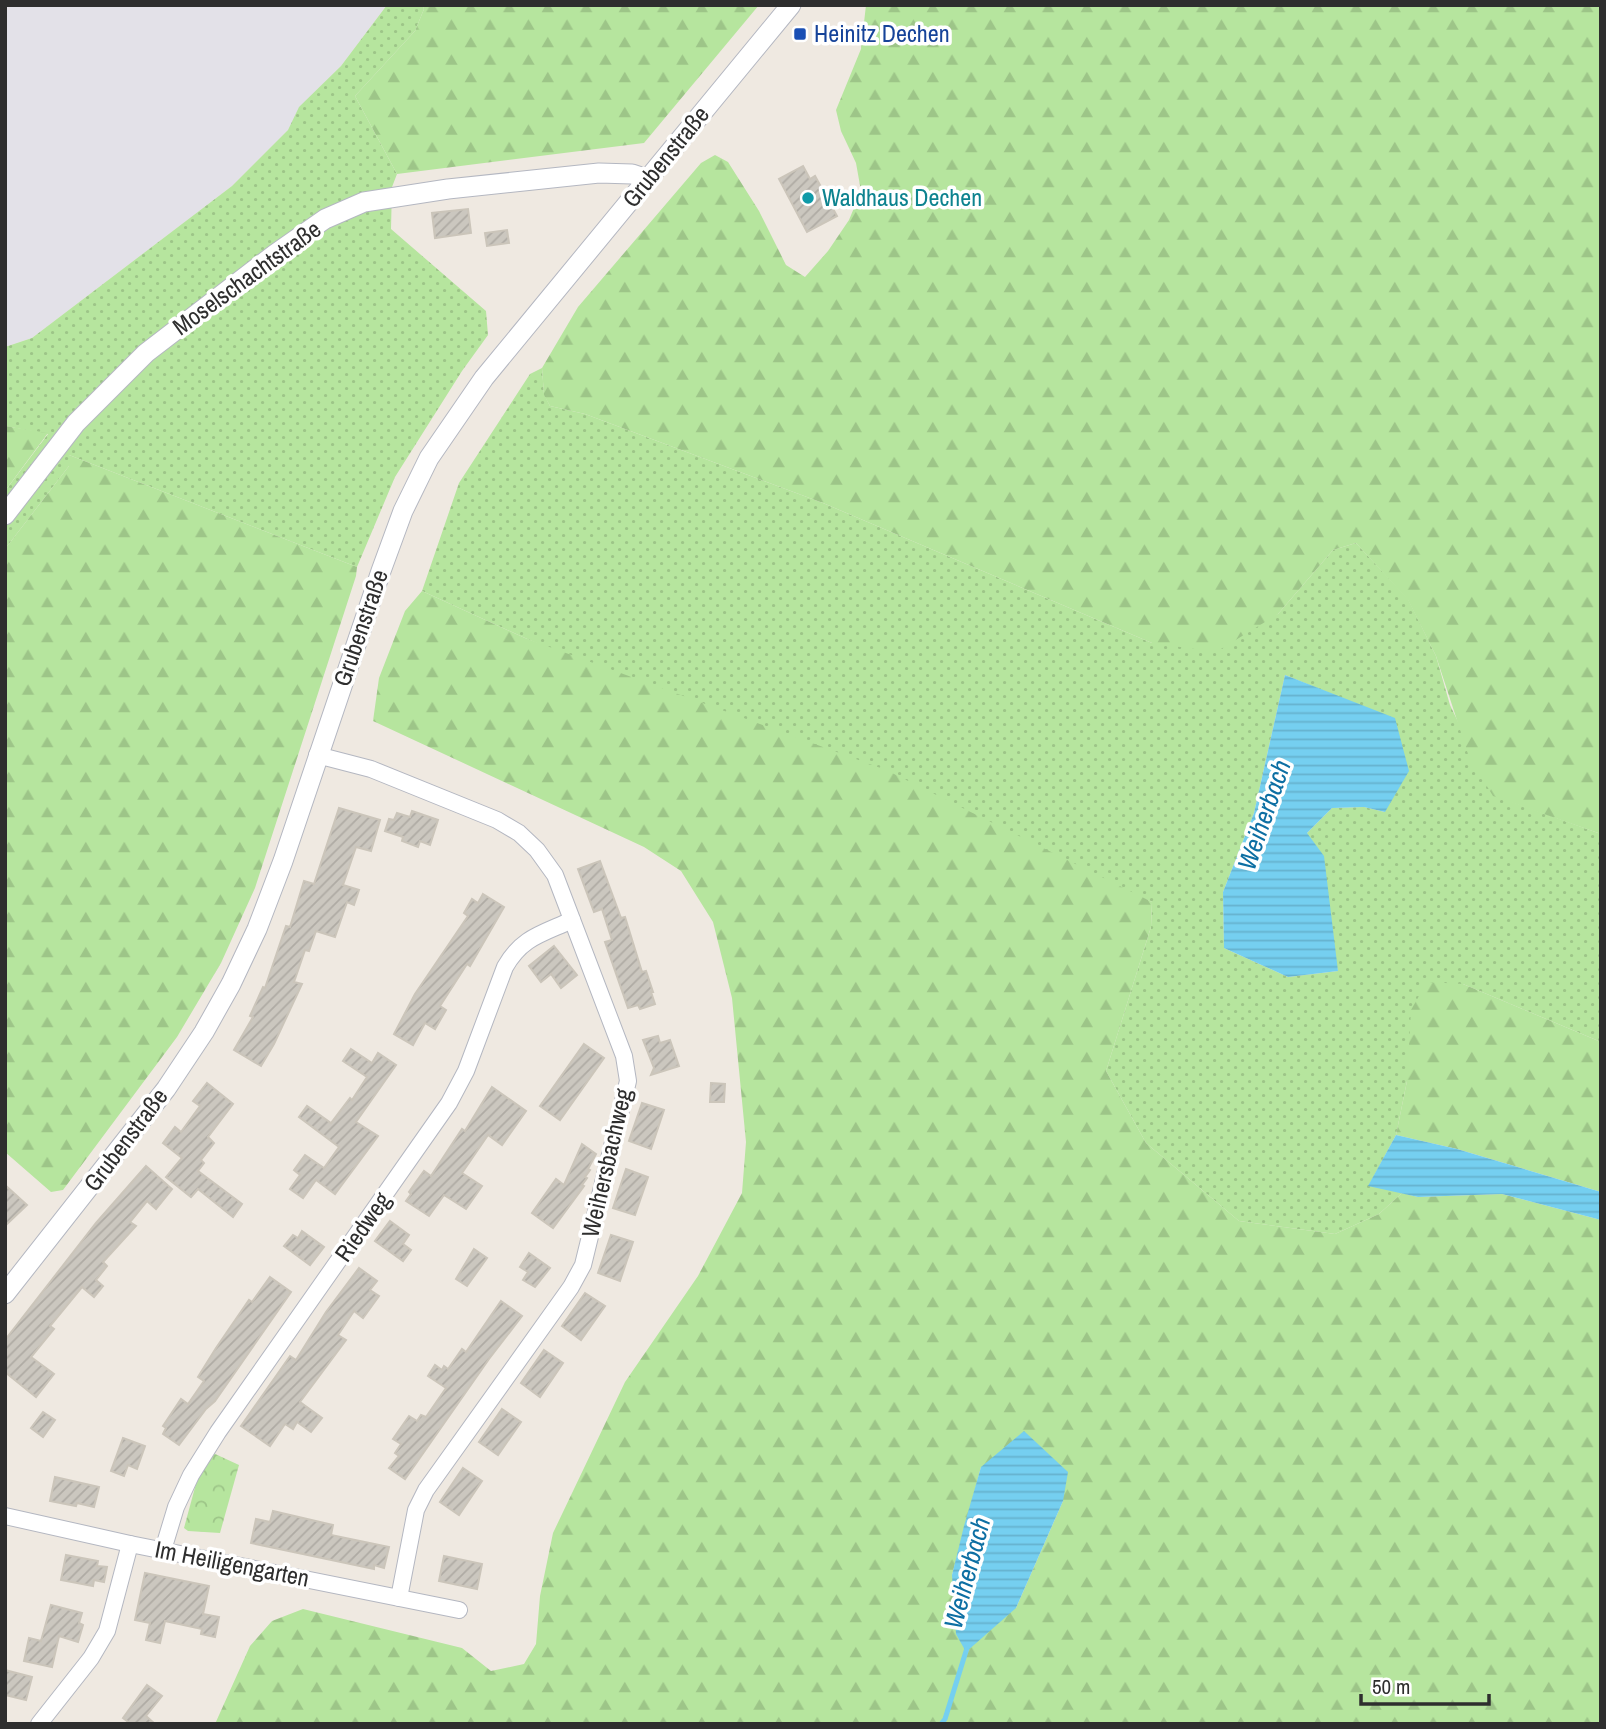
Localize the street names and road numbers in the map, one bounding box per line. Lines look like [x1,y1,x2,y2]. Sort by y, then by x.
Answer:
street label: Grubenstraße [615,99,716,214]
street label: Moselschachtstraße [166,212,327,342]
street label: Grubenstraße [325,565,395,690]
street label: Grubenstraße [76,1081,175,1198]
street label: Weihersbachweg [573,1085,639,1240]
street label: Riedweg [327,1185,398,1267]
street label: Im Heiligengarten [152,1532,312,1594]

